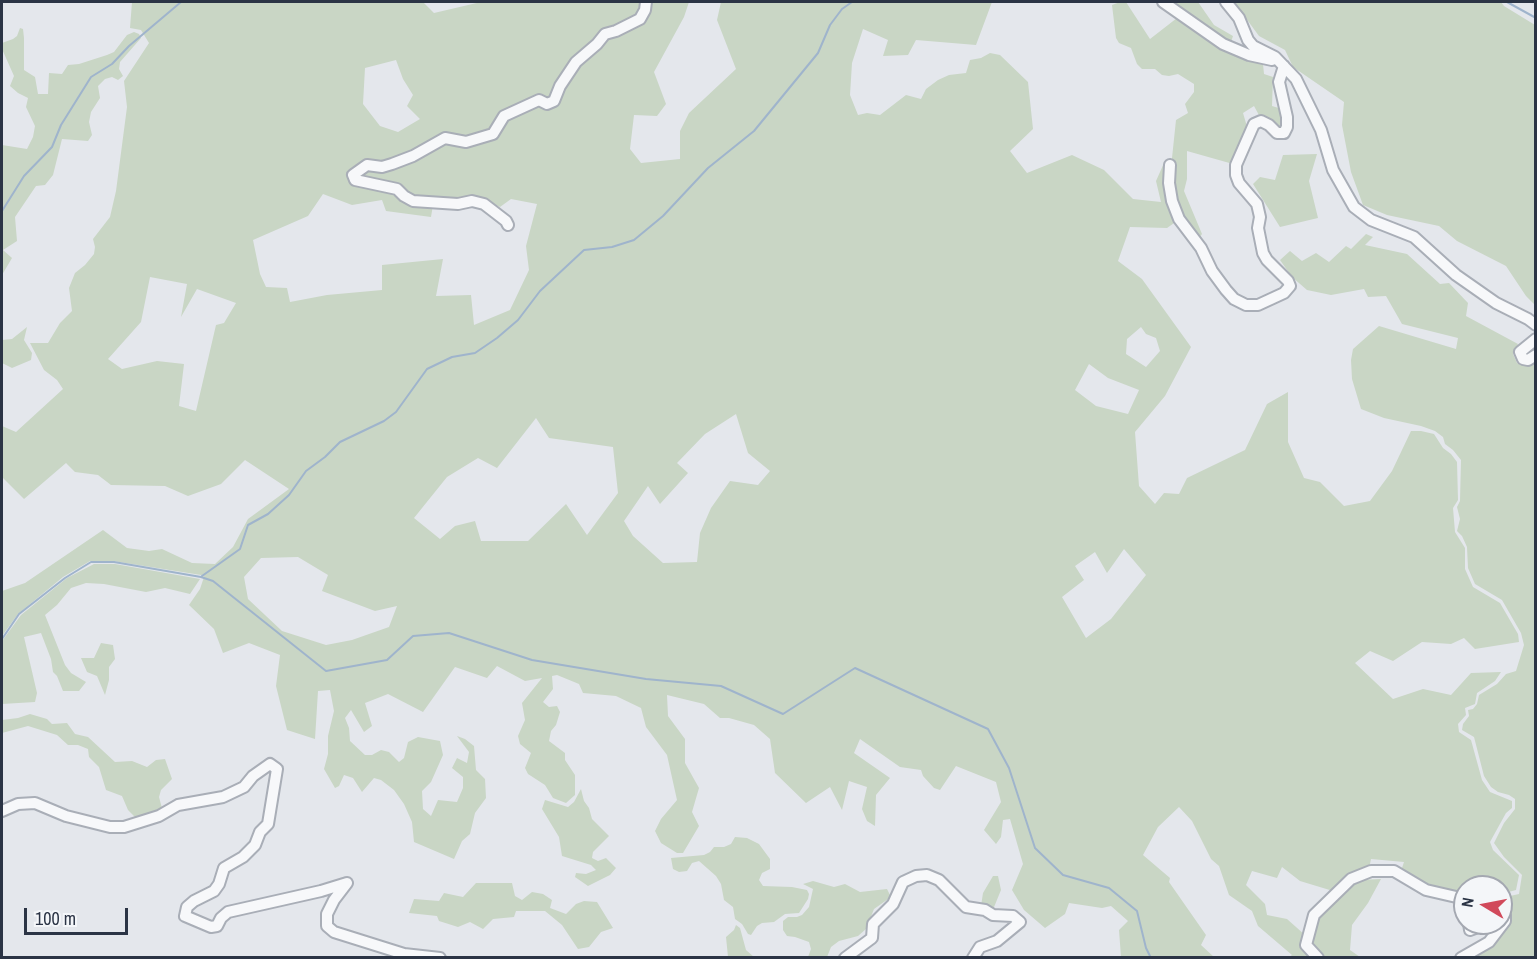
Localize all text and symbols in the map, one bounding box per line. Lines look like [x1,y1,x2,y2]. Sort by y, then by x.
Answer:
north arrow [1453,875,1513,935]
scale bar [27,896,130,934]
text: N [1456,896,1479,909]
text: 100 m [35,906,76,931]

